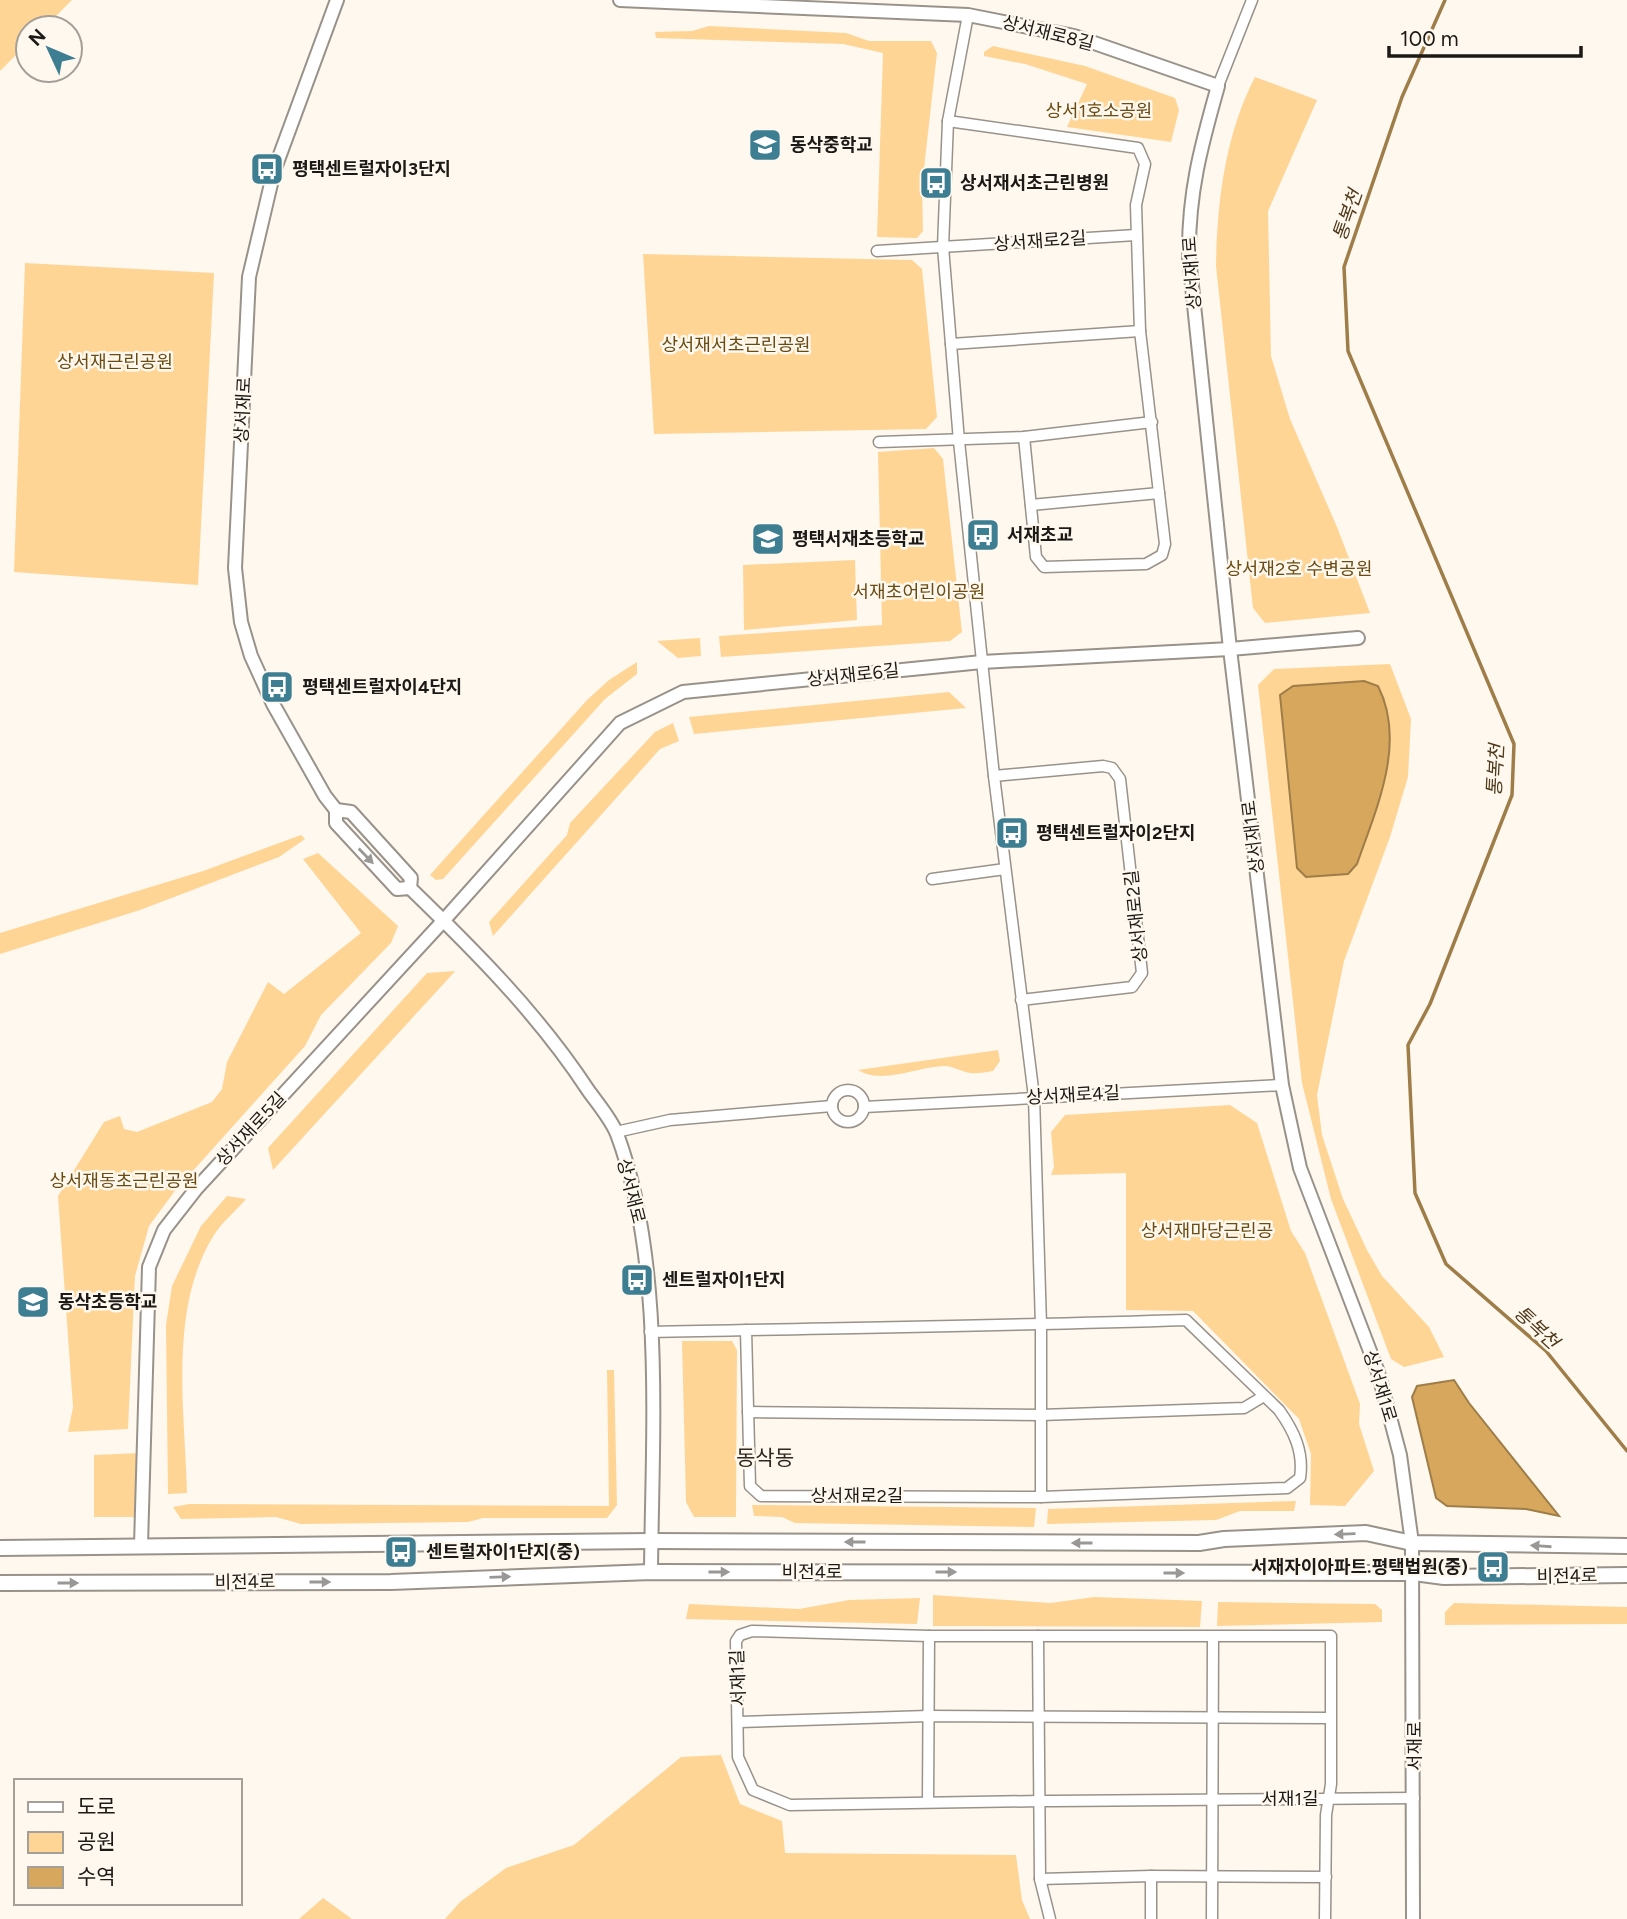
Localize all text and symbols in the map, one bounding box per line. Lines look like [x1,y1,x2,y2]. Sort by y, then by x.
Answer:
street label: 상서재로8길 [1000,11,1096,55]
north arrow [14,14,84,84]
scale bar [1389,14,1582,58]
text: N [24,24,51,51]
text: 100 m [1400,26,1459,51]
park label: 상서1호소공원 [1046,100,1152,122]
school or university icon: 동삭중학교 [746,126,784,164]
place label: 동삭중학교 [790,134,873,156]
bus stop icon: 평택센트럴자이3단지 [248,150,286,188]
place label: 평택센트럴자이3단지 [292,158,451,180]
bus stop icon: 상서재서초근린병원 [917,164,955,202]
place label: 상서재서초근린병원 [960,172,1109,194]
water label: 통복천 [1328,185,1367,244]
street label: 상서재로2길 [993,227,1087,255]
street label: 상서재1로 [1178,235,1206,311]
park label: 상서재서초근린공원 [661,334,811,356]
park label: 상서재근린공원 [57,351,173,373]
street label: 상서재로 [230,376,256,444]
bus stop icon: 서재초교 [964,516,1002,554]
school or university icon: 평택서재초등학교 [749,520,787,558]
place label: 서재초교 [1007,524,1073,546]
place label: 평택서재초등학교 [792,528,924,550]
park label: 상서재2호 수변공원 [1226,558,1373,580]
park label: 서재초어린이공원 [853,581,985,603]
street label: 상서재로6길 [806,659,900,691]
bus stop icon: 평택센트럴자이4단지 [258,668,296,706]
place label: 평택센트럴자이4단지 [302,676,462,698]
water label: 통복천 [1483,742,1508,797]
street label: 상서재1로 [1238,799,1268,875]
bus stop icon: 평택센트럴자이2단지 [993,814,1031,852]
place label: 평택센트럴자이2단지 [1036,822,1195,844]
one-way arrow [357,847,373,864]
street label: 상서재로2길 [1120,869,1152,963]
street label: 상서재로4길 [1025,1082,1121,1108]
street label: 상서재로5길 [211,1087,291,1171]
street label: 상서재로 [612,1156,650,1226]
park label: 상서재동초근린공원 [49,1170,199,1192]
park label: 상서재마당근린공 [1141,1220,1273,1242]
bus stop icon: 센트럴자이1단지 [618,1261,656,1299]
place label: 센트럴자이1단지 [662,1269,786,1291]
school or university icon: 동삭초등학교 [14,1283,52,1321]
place label: 동삭초등학교 [58,1291,157,1313]
water label: 통복천 [1510,1301,1565,1355]
street label: 상서재1로 [1359,1348,1401,1424]
district label: 동삭동 [736,1445,794,1470]
street label: 상서재로2길 [811,1485,903,1507]
one-way arrow [1334,1528,1356,1539]
bus stop icon: 센트럴자이1단지(중) [382,1533,420,1571]
one-way arrow [843,1536,865,1548]
one-way arrow [1071,1537,1093,1549]
one-way arrow [1530,1540,1552,1551]
place label: 센트럴자이1단지(중) [426,1541,580,1563]
bus stop icon: 서재자이아파트.평택법원(중) [1474,1548,1512,1586]
place label: 서재자이아파트.평택법원(중) [1251,1556,1468,1578]
street label: 비전4로 [782,1561,842,1583]
street label: 비전4로 [1536,1564,1598,1588]
one-way arrow [708,1566,730,1578]
one-way arrow [936,1566,958,1578]
one-way arrow [1163,1567,1185,1579]
street label: 비전4로 [214,1570,276,1594]
one-way arrow [490,1571,512,1582]
one-way arrow [309,1576,331,1588]
one-way arrow [57,1577,79,1589]
street label: 서재1길 [726,1649,750,1707]
street label: 서재로 [1404,1721,1426,1771]
legend [14,1779,242,1905]
street label: 서재1길 [1261,1788,1319,1810]
text: 도로 [77,1794,116,1819]
text: 공원 [77,1829,116,1854]
text: 수역 [77,1864,116,1889]

